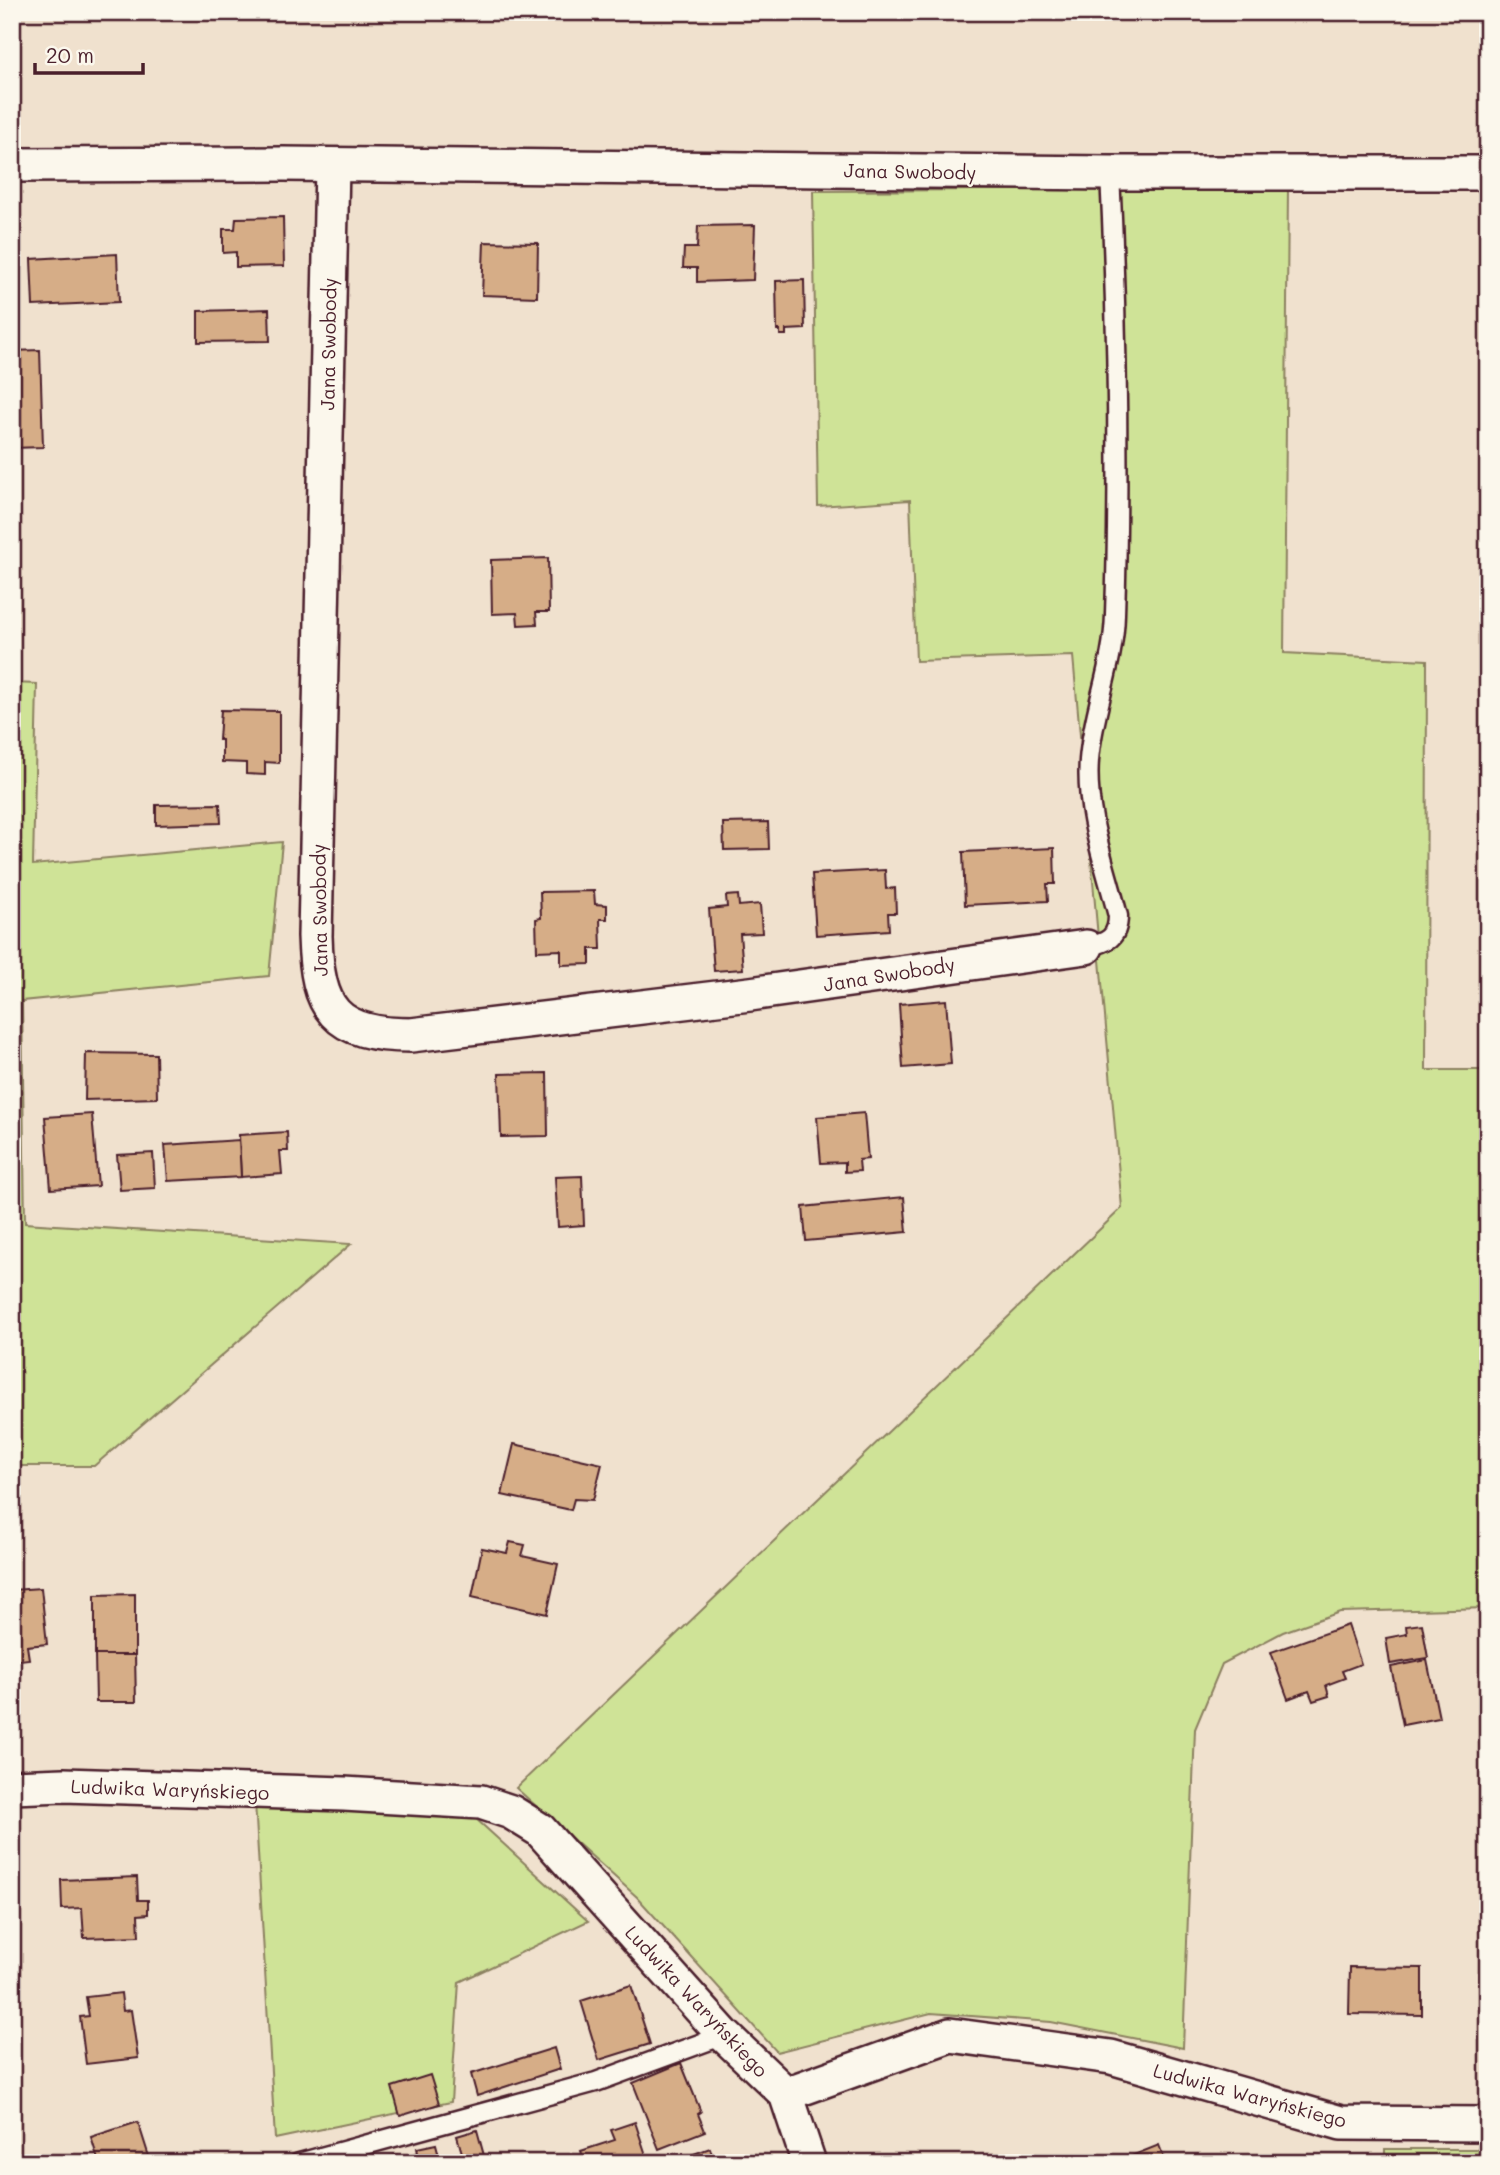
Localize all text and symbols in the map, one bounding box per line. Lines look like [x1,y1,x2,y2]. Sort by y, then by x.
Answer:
scale bar [35,32,144,76]
text: 20 m [46,41,94,68]
street label: Jana Swobody [843,157,977,185]
street label: Jana Swobody [314,277,342,411]
street label: Jana Swobody [305,843,333,977]
street label: Jana Swobody [821,951,957,997]
street label: Ludwika Waryńskiego [70,1773,270,1805]
street label: Ludwika Waryńskiego [620,1920,774,2082]
street label: Ludwika Waryńskiego [1151,2057,1349,2133]

